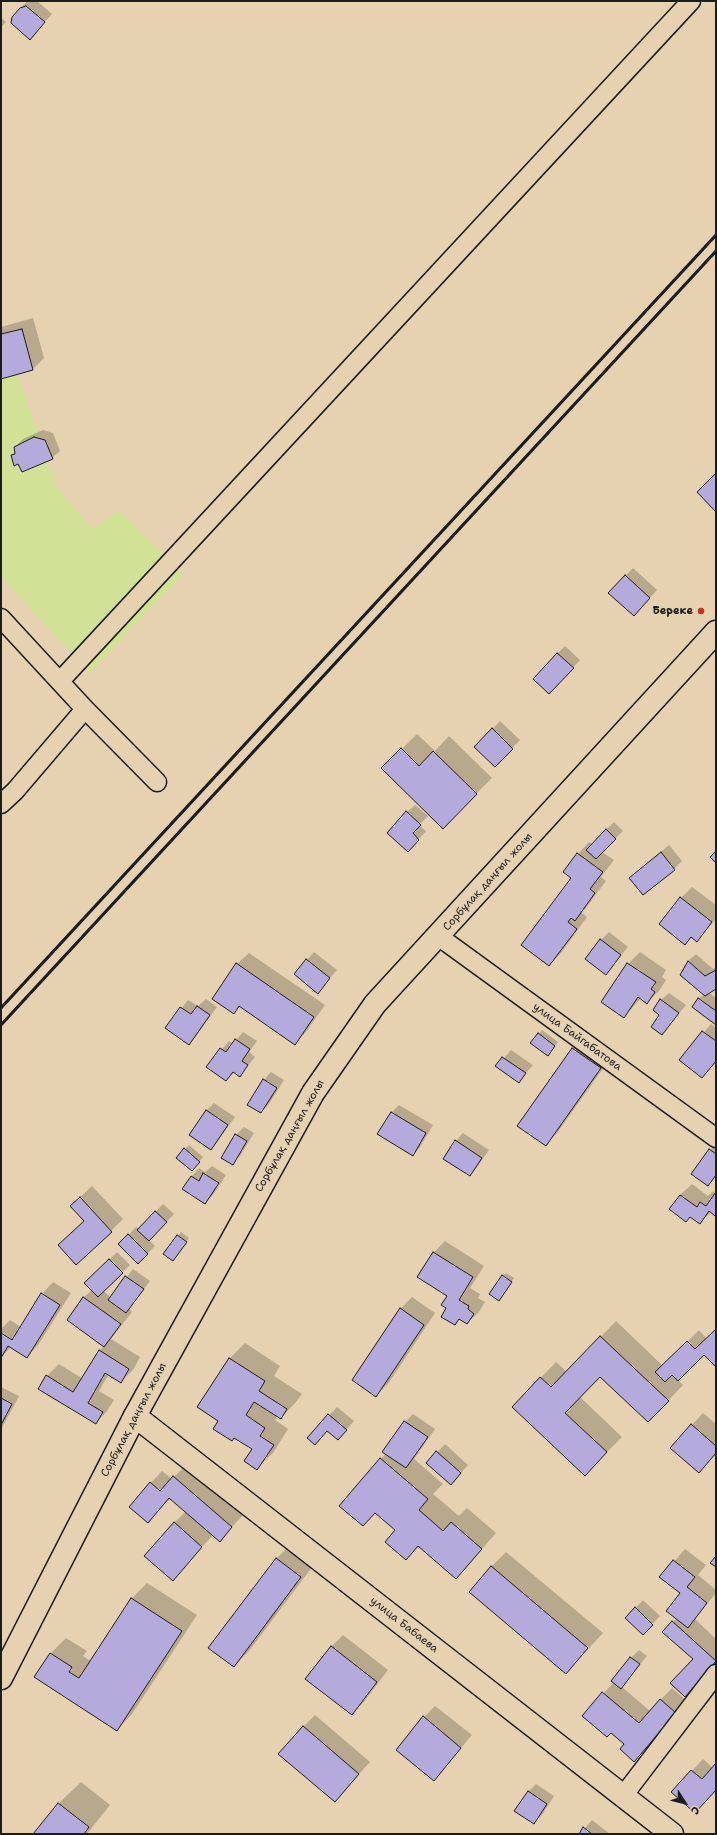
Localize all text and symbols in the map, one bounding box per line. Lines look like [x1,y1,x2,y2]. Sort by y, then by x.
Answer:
place label: Береке [652,604,693,618]
marker: Береке [696,606,706,616]
street label: Сорбұлақ даңғыл жолы [441,830,535,934]
street label: улица Байгабатова [530,1000,624,1074]
street label: Сорбұлақ даңғыл жолы [253,1078,327,1194]
street label: Сорбұлақ даңғыл жолы [98,1361,170,1479]
street label: улица Бабаева [367,1594,441,1656]
north arrow [665,1783,705,1823]
text: С [687,1803,703,1817]

